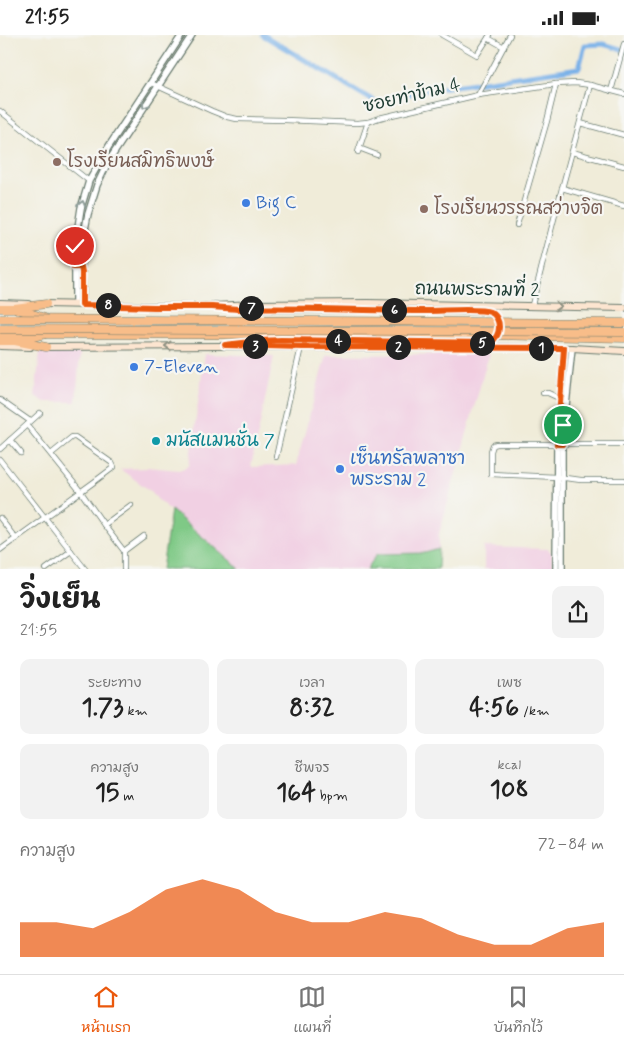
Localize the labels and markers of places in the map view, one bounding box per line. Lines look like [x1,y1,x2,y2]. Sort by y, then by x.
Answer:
place label: โรงเรียนสมิทธิพงษ์ [67,148,215,174]
marker: โรงเรียนสมิทธิพงษ์ [51,156,63,168]
place label: Big C [256,191,297,217]
place label: โรงเรียนวรรณสว่างจิต [434,195,603,221]
marker: Big C [240,197,252,209]
marker: โรงเรียนวรรณสว่างจิต [418,203,430,215]
pin [54,225,96,267]
pin: 8 [96,293,120,317]
pin: 7 [238,295,264,321]
pin: 6 [382,297,406,323]
pin: 4 [326,329,350,353]
pin: 5 [470,331,494,355]
pin: 3 [242,333,268,359]
pin: 2 [386,335,410,359]
pin: 1 [528,335,554,361]
place label: 7-Eleven [144,355,218,379]
marker: 7-Eleven [128,361,140,373]
pin [542,404,584,446]
place label: มนัสแมนชั่น 7 [166,423,275,453]
marker: มนัสแมนชั่น 7 [150,435,162,447]
place label: เซ็นทรัลพลาซา พระราม 2 [350,445,465,492]
marker: เซ็นทรัลพลาซา พระราม 2 [334,463,346,475]

